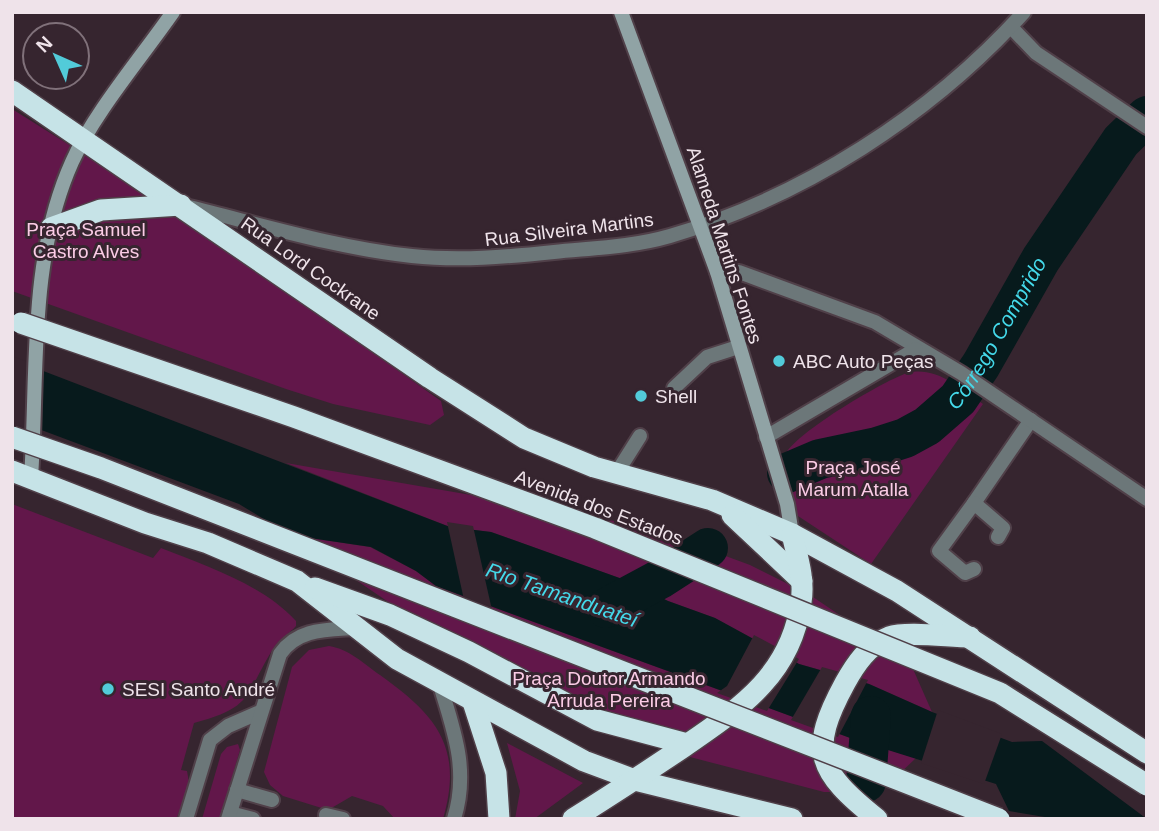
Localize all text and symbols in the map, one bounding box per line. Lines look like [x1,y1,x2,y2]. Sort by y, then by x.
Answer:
north arrow [21,21,91,91]
text: N [32,32,57,57]
street label: Alameda Martins Fontes [683,144,766,346]
street label: Rua Silveira Martins [483,209,655,250]
street label: Rua Lord Cockrane [237,213,384,324]
park label: Praça Samuel Castro Alves [26,219,146,262]
water label: Córrego Comprido [942,253,1051,414]
place label: ABC Auto Peças [793,351,933,372]
marker: ABC Auto Peças [771,353,787,369]
place label: Shell [655,386,697,407]
marker: Shell [633,388,649,404]
park label: Praça José Marum Atalla [798,457,909,500]
street label: Avenida dos Estados [512,466,686,549]
water label: Rio Tamanduateí [483,558,643,632]
park label: Praça Doutor Armando Arruda Pereira [512,668,706,711]
place label: SESI Santo André [122,679,275,700]
marker: SESI Santo André [100,681,116,697]

